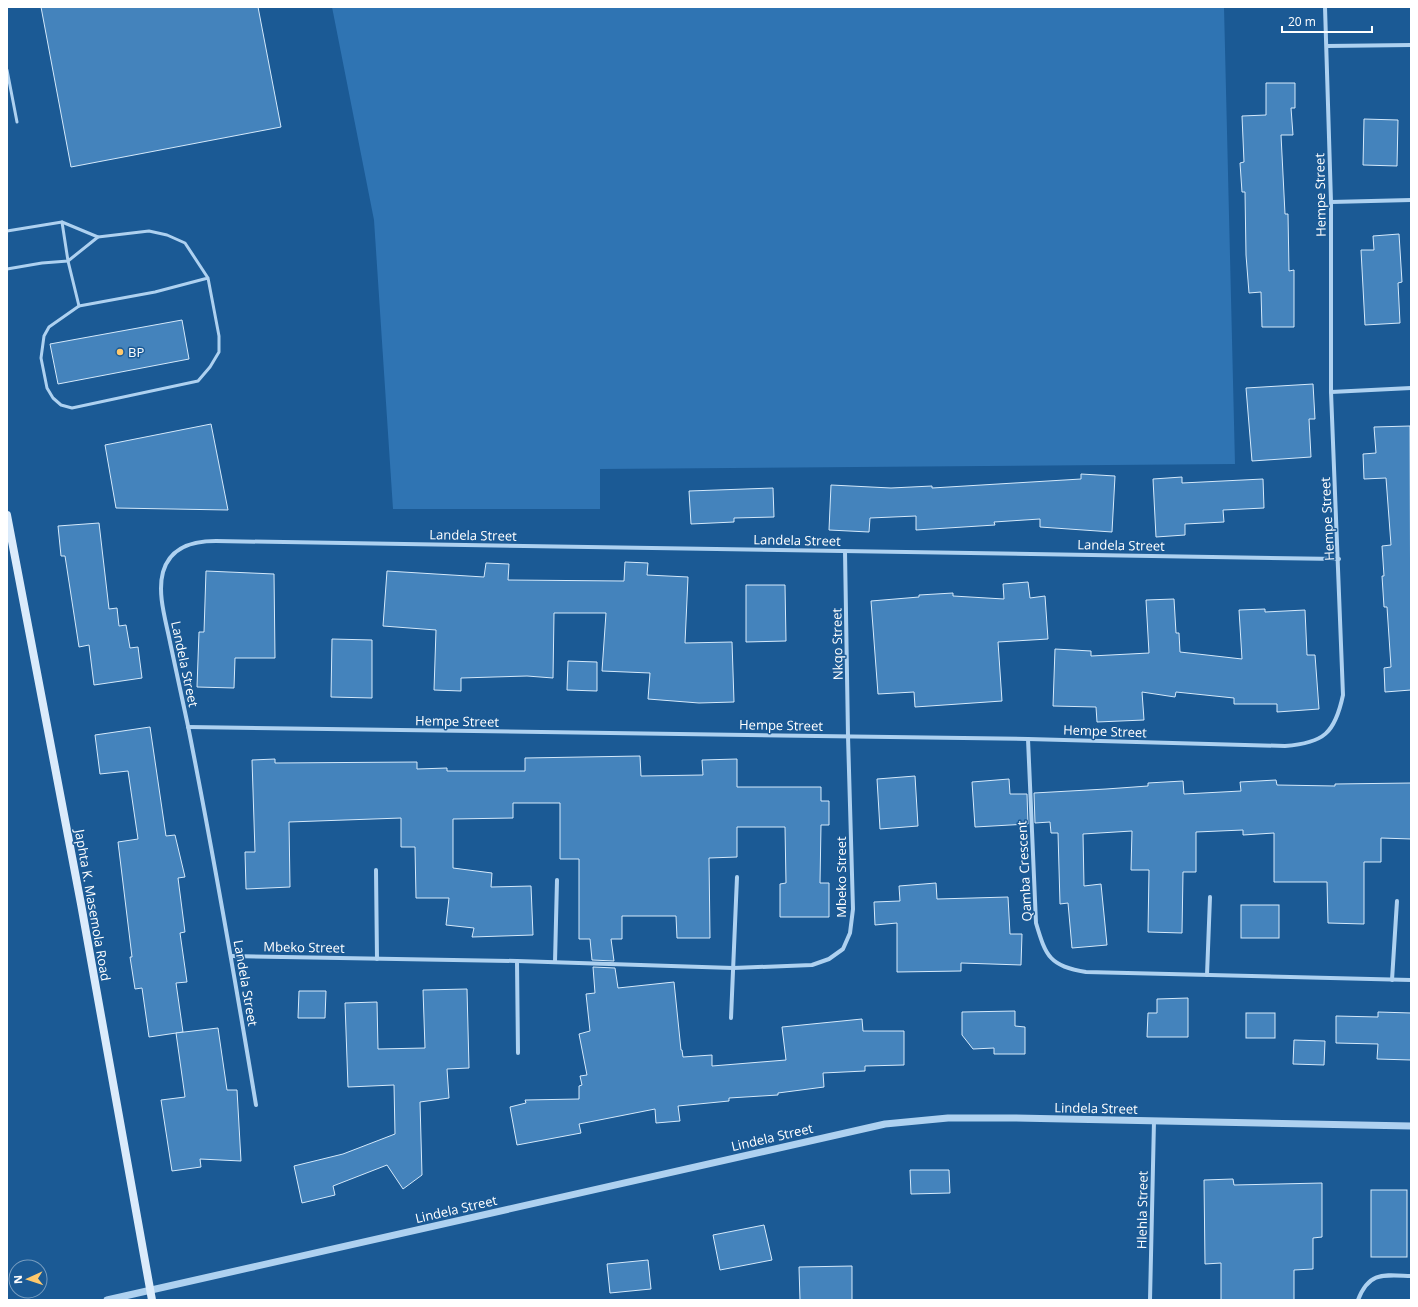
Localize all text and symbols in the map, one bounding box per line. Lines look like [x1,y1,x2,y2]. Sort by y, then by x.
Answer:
scale bar [1282,8,1372,34]
text: 20 m [1288,13,1316,30]
street label: Hempe Street [1310,153,1330,237]
place label: BP [128,343,144,361]
marker: BP [115,347,125,357]
street label: Hempe Street [1316,476,1338,561]
street label: Landela Street [429,525,517,545]
street label: Landela Street [753,530,841,550]
street label: Landela Street [1077,535,1165,555]
street label: Nkqo Street [827,607,847,680]
street label: Landela Street [167,619,203,709]
street label: Hempe Street [415,711,499,731]
street label: Hempe Street [739,715,823,735]
street label: Hempe Street [1063,721,1148,741]
street label: Qamba Crescent [1012,820,1036,922]
street label: Japhta K. Masemola Road [70,826,115,982]
street label: Mbeko Street [832,836,850,918]
street label: Mbeko Street [263,937,345,957]
street label: Landela Street [230,938,263,1028]
street label: Lindela Street [1054,1098,1138,1118]
street label: Lindela Street [729,1119,815,1155]
street label: Hlehla Street [1132,1170,1152,1249]
street label: Lindela Street [413,1191,499,1227]
north arrow [8,1259,48,1299]
text: N [10,1275,25,1284]

